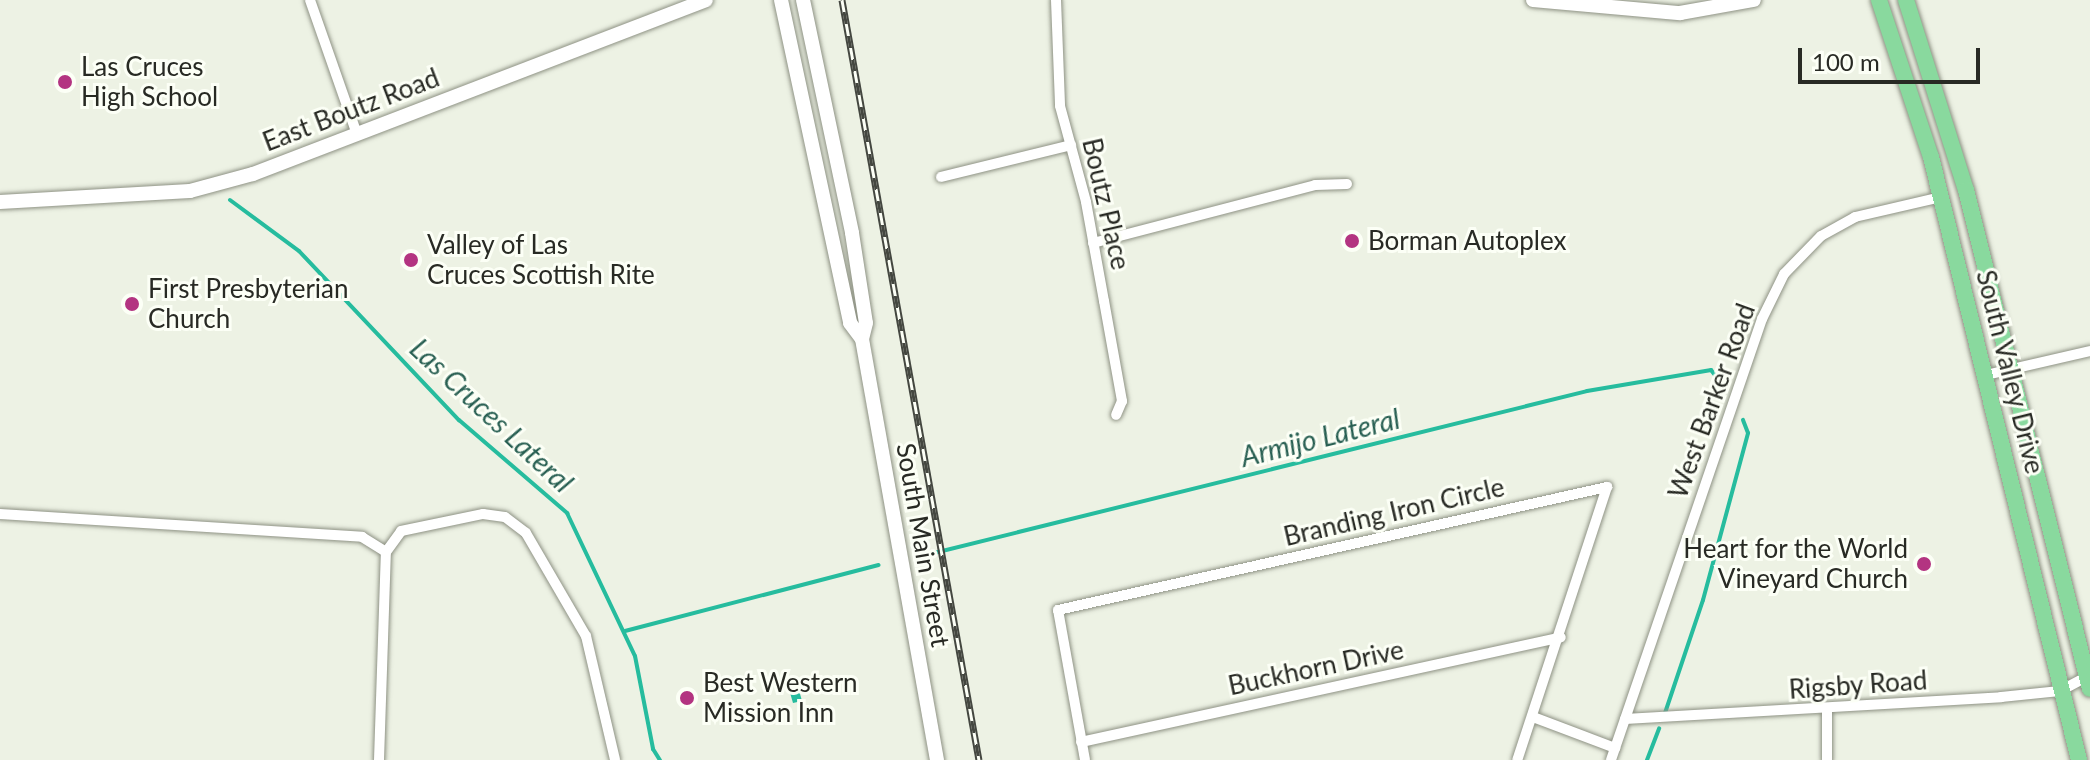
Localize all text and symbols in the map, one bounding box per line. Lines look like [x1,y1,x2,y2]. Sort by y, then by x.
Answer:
scale bar [1802,32,1984,82]
text: 100 m [1812,47,1880,76]
place label: Las Cruces High School [81,51,218,112]
street label: East Boutz Road [258,62,444,158]
marker: Las Cruces High School [56,73,74,91]
street label: Boutz Place [1076,135,1136,273]
place label: Borman Autoplex [1368,225,1567,257]
place label: Valley of Las Cruces Scottish Rite [427,229,655,290]
marker: Borman Autoplex [1343,232,1361,250]
marker: Valley of Las Cruces Scottish Rite [402,251,420,269]
street label: South Valley Drive [1969,266,2051,478]
place label: First Presbyterian Church [148,273,349,334]
marker: First Presbyterian Church [123,295,141,313]
street label: West Barker Road [1662,299,1762,503]
water label: Las Cruces Lateral [404,331,580,499]
water label: Armijo Lateral [1237,401,1403,473]
street label: South Main Street [890,441,956,649]
street label: Branding Iron Circle [1281,471,1507,553]
place label: Heart for the World Vineyard Church [1682,533,1908,594]
marker: Heart for the World Vineyard Church [1915,555,1933,573]
street label: Buckhorn Drive [1225,634,1407,702]
street label: Rigsby Road [1788,665,1928,705]
place label: Best Western Mission Inn [703,667,858,728]
marker: Best Western Mission Inn [678,689,696,707]

